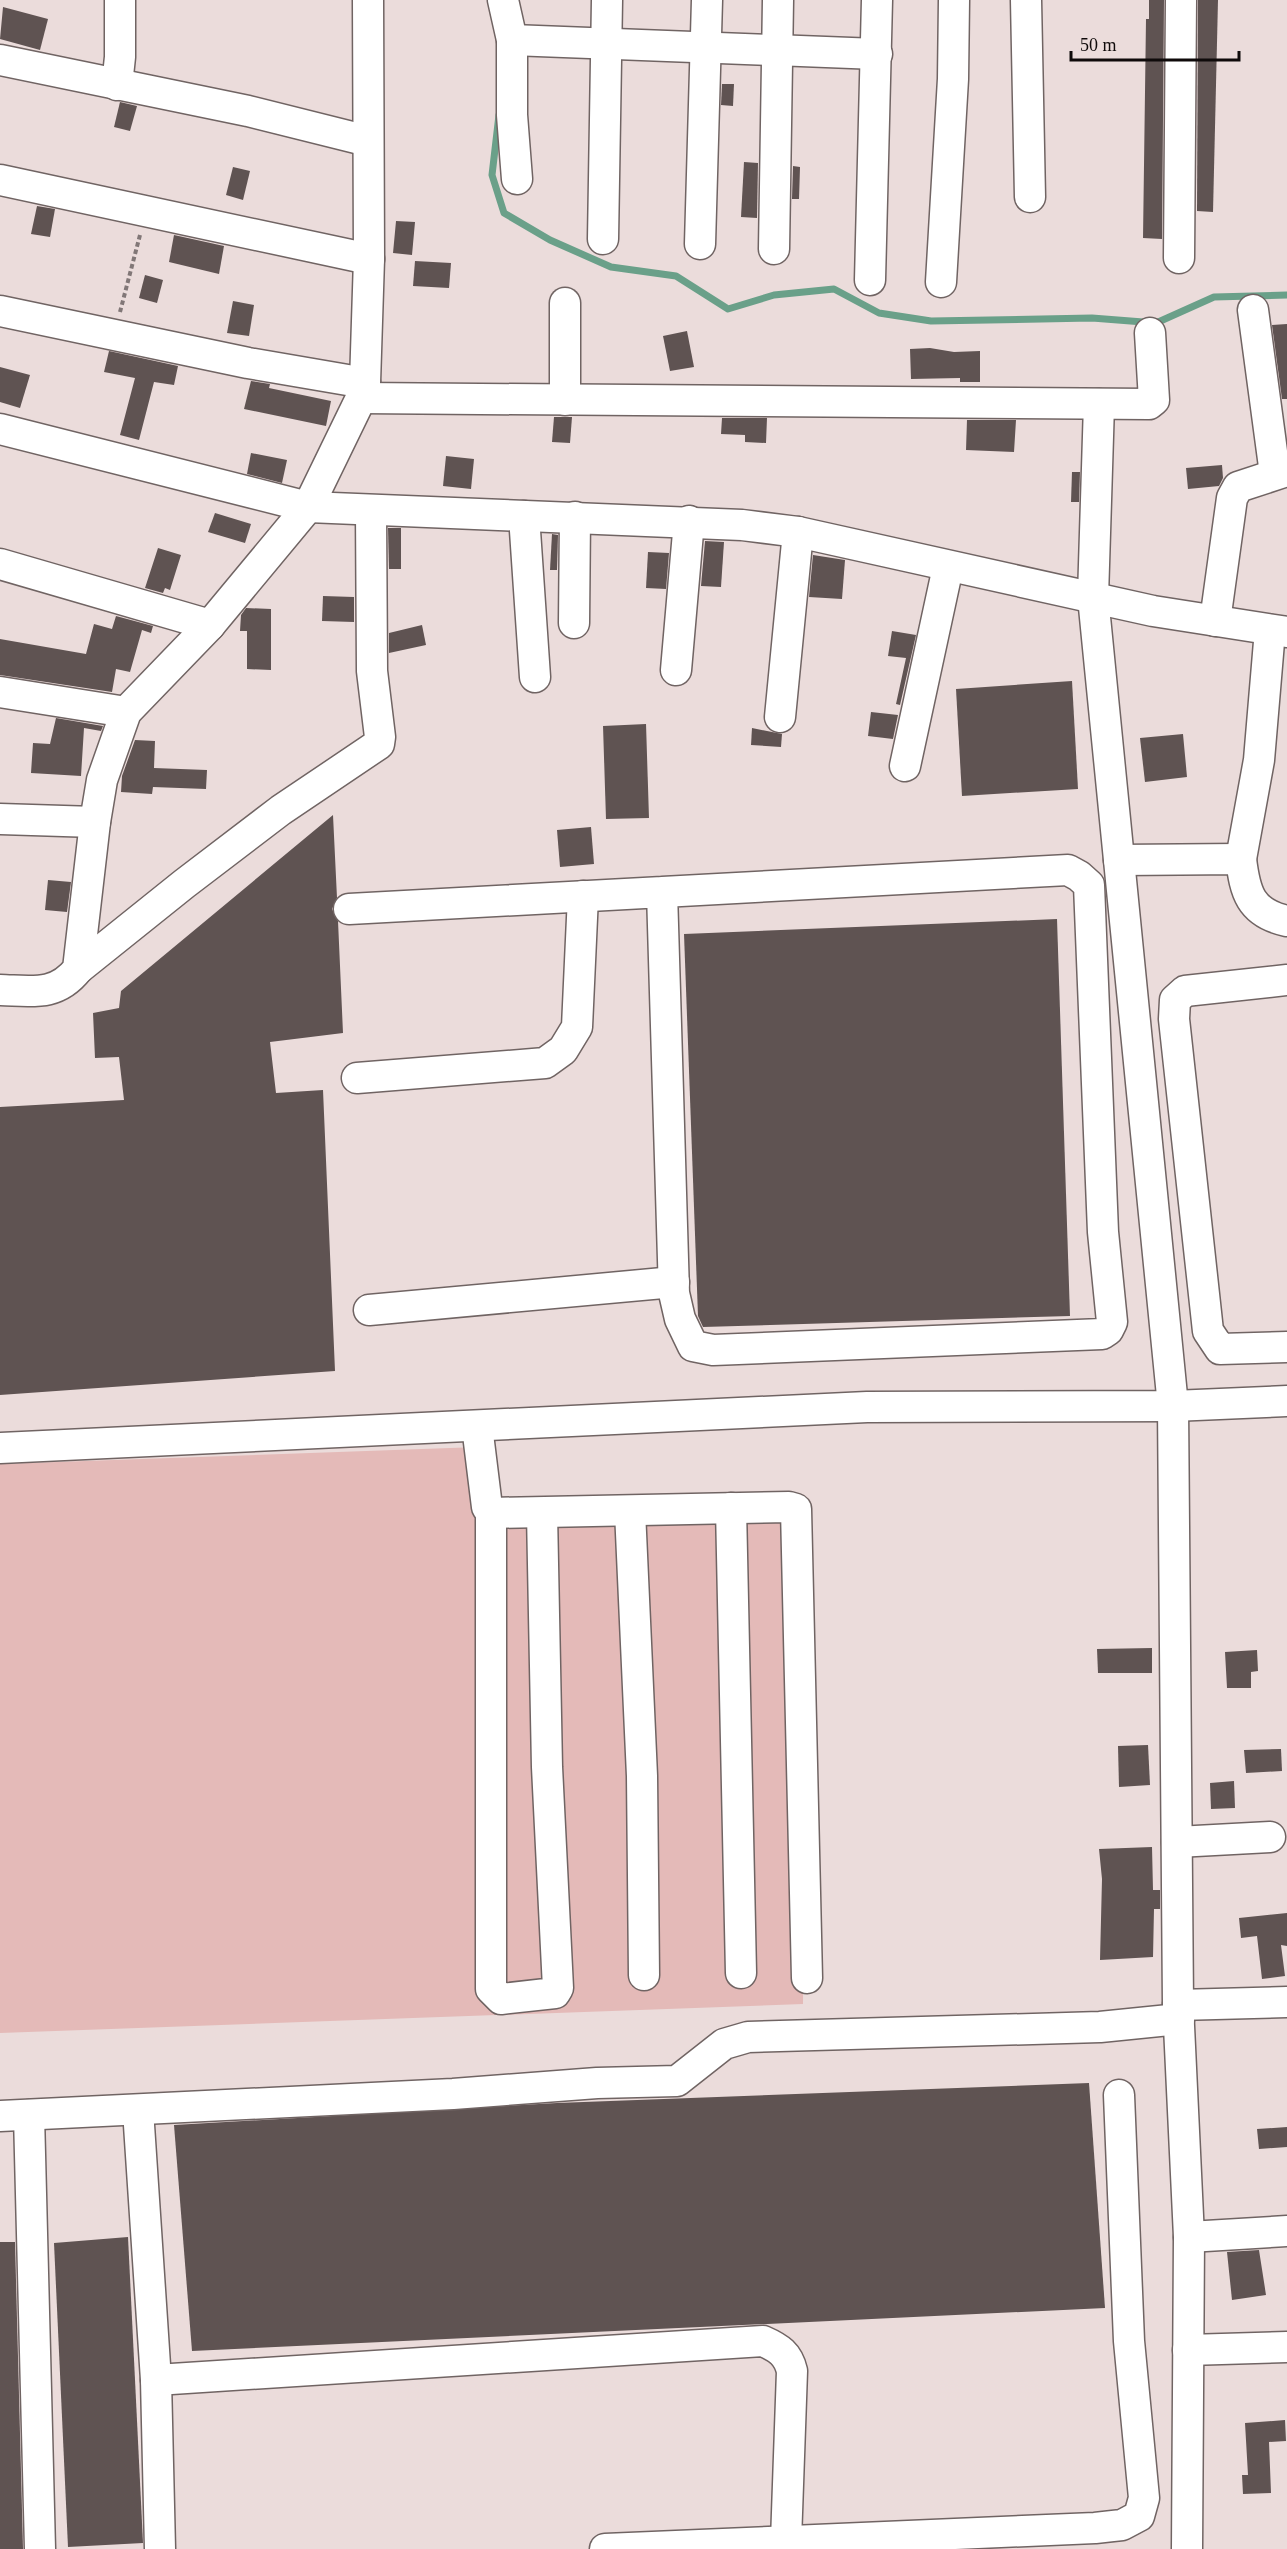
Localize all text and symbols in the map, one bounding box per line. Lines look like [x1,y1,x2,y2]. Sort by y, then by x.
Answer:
scale bar [1071,24,1239,62]
text: 50 m [1080,35,1117,55]

